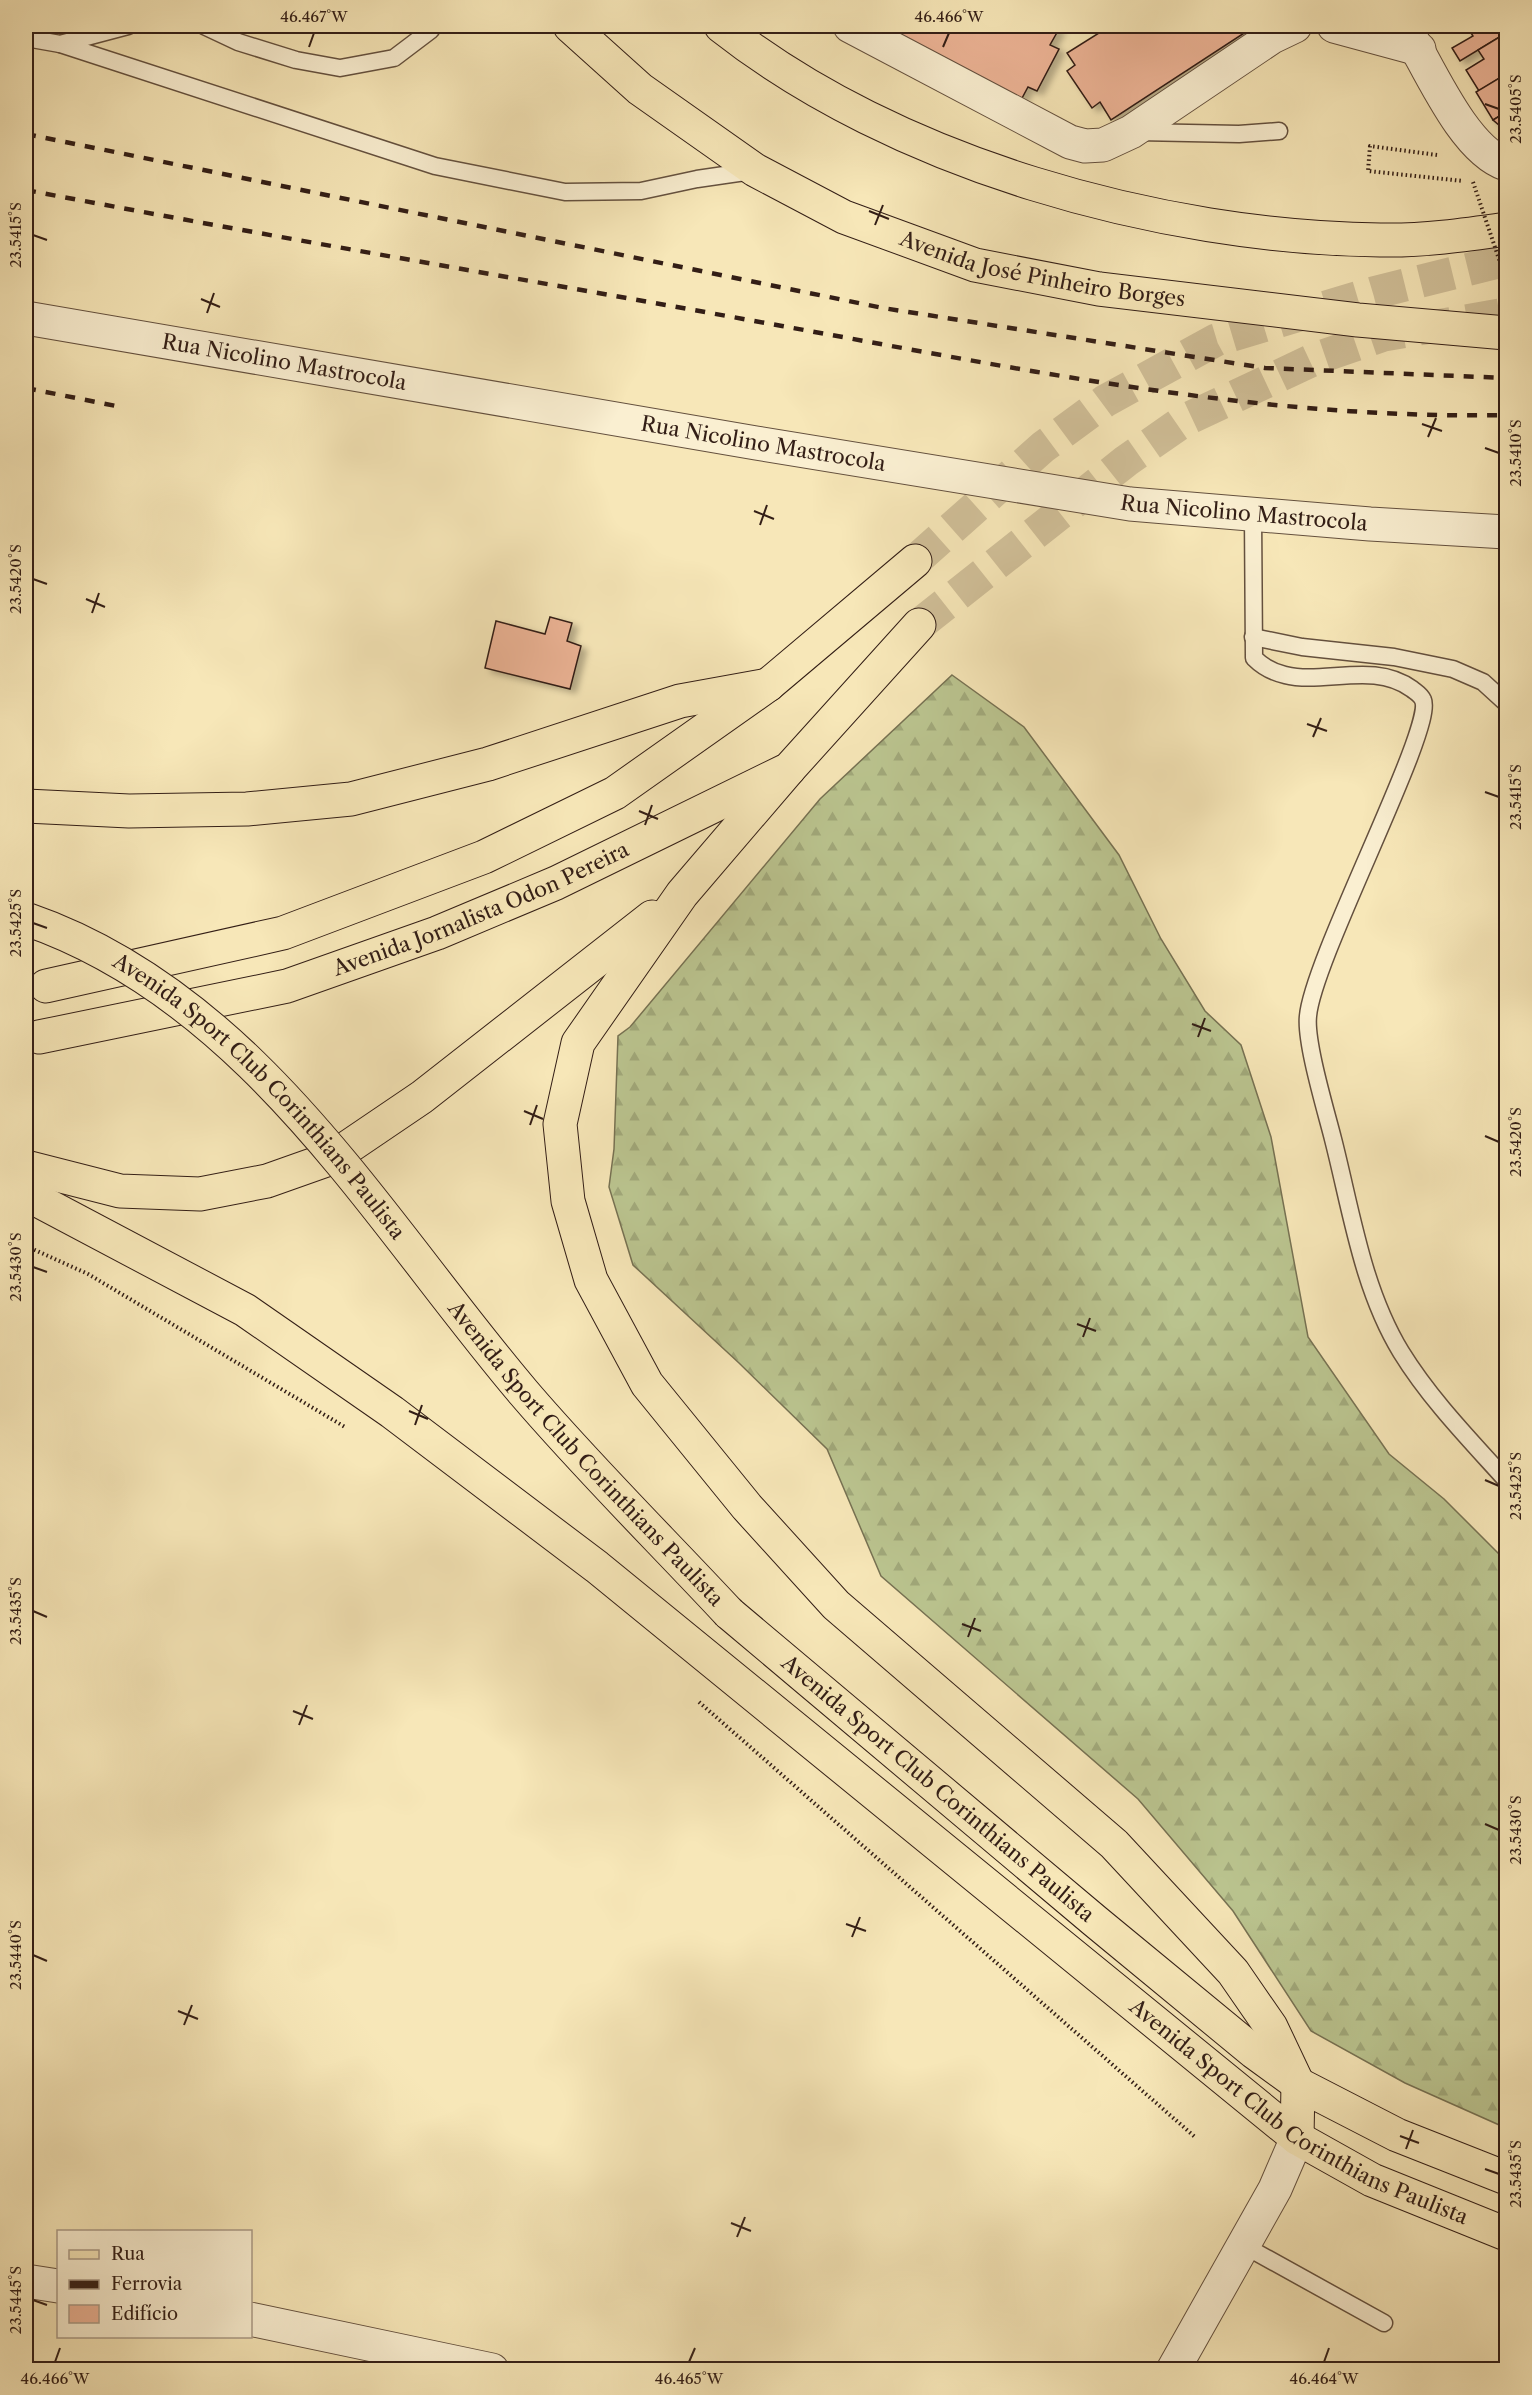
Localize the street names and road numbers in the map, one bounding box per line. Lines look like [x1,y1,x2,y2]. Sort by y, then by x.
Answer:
street label: Avenida José Pinheiro Borges [896,225,1187,311]
street label: Rua Nicolino Mastrocola [160,328,409,395]
street label: Rua Nicolino Mastrocola [639,411,889,476]
street label: Rua Nicolino Mastrocola [1119,490,1370,536]
street label: Avenida Jornalista Odon Pereira [329,836,634,981]
street label: Avenida Sport Club Corinthians Paulista [108,948,411,1245]
street label: Avenida Sport Club Corinthians Paulista [442,1295,730,1612]
street label: Avenida Sport Club Corinthians Paulista [776,1649,1100,1928]
street label: Avenida Sport Club Corinthians Paulista [1124,1993,1473,2230]

